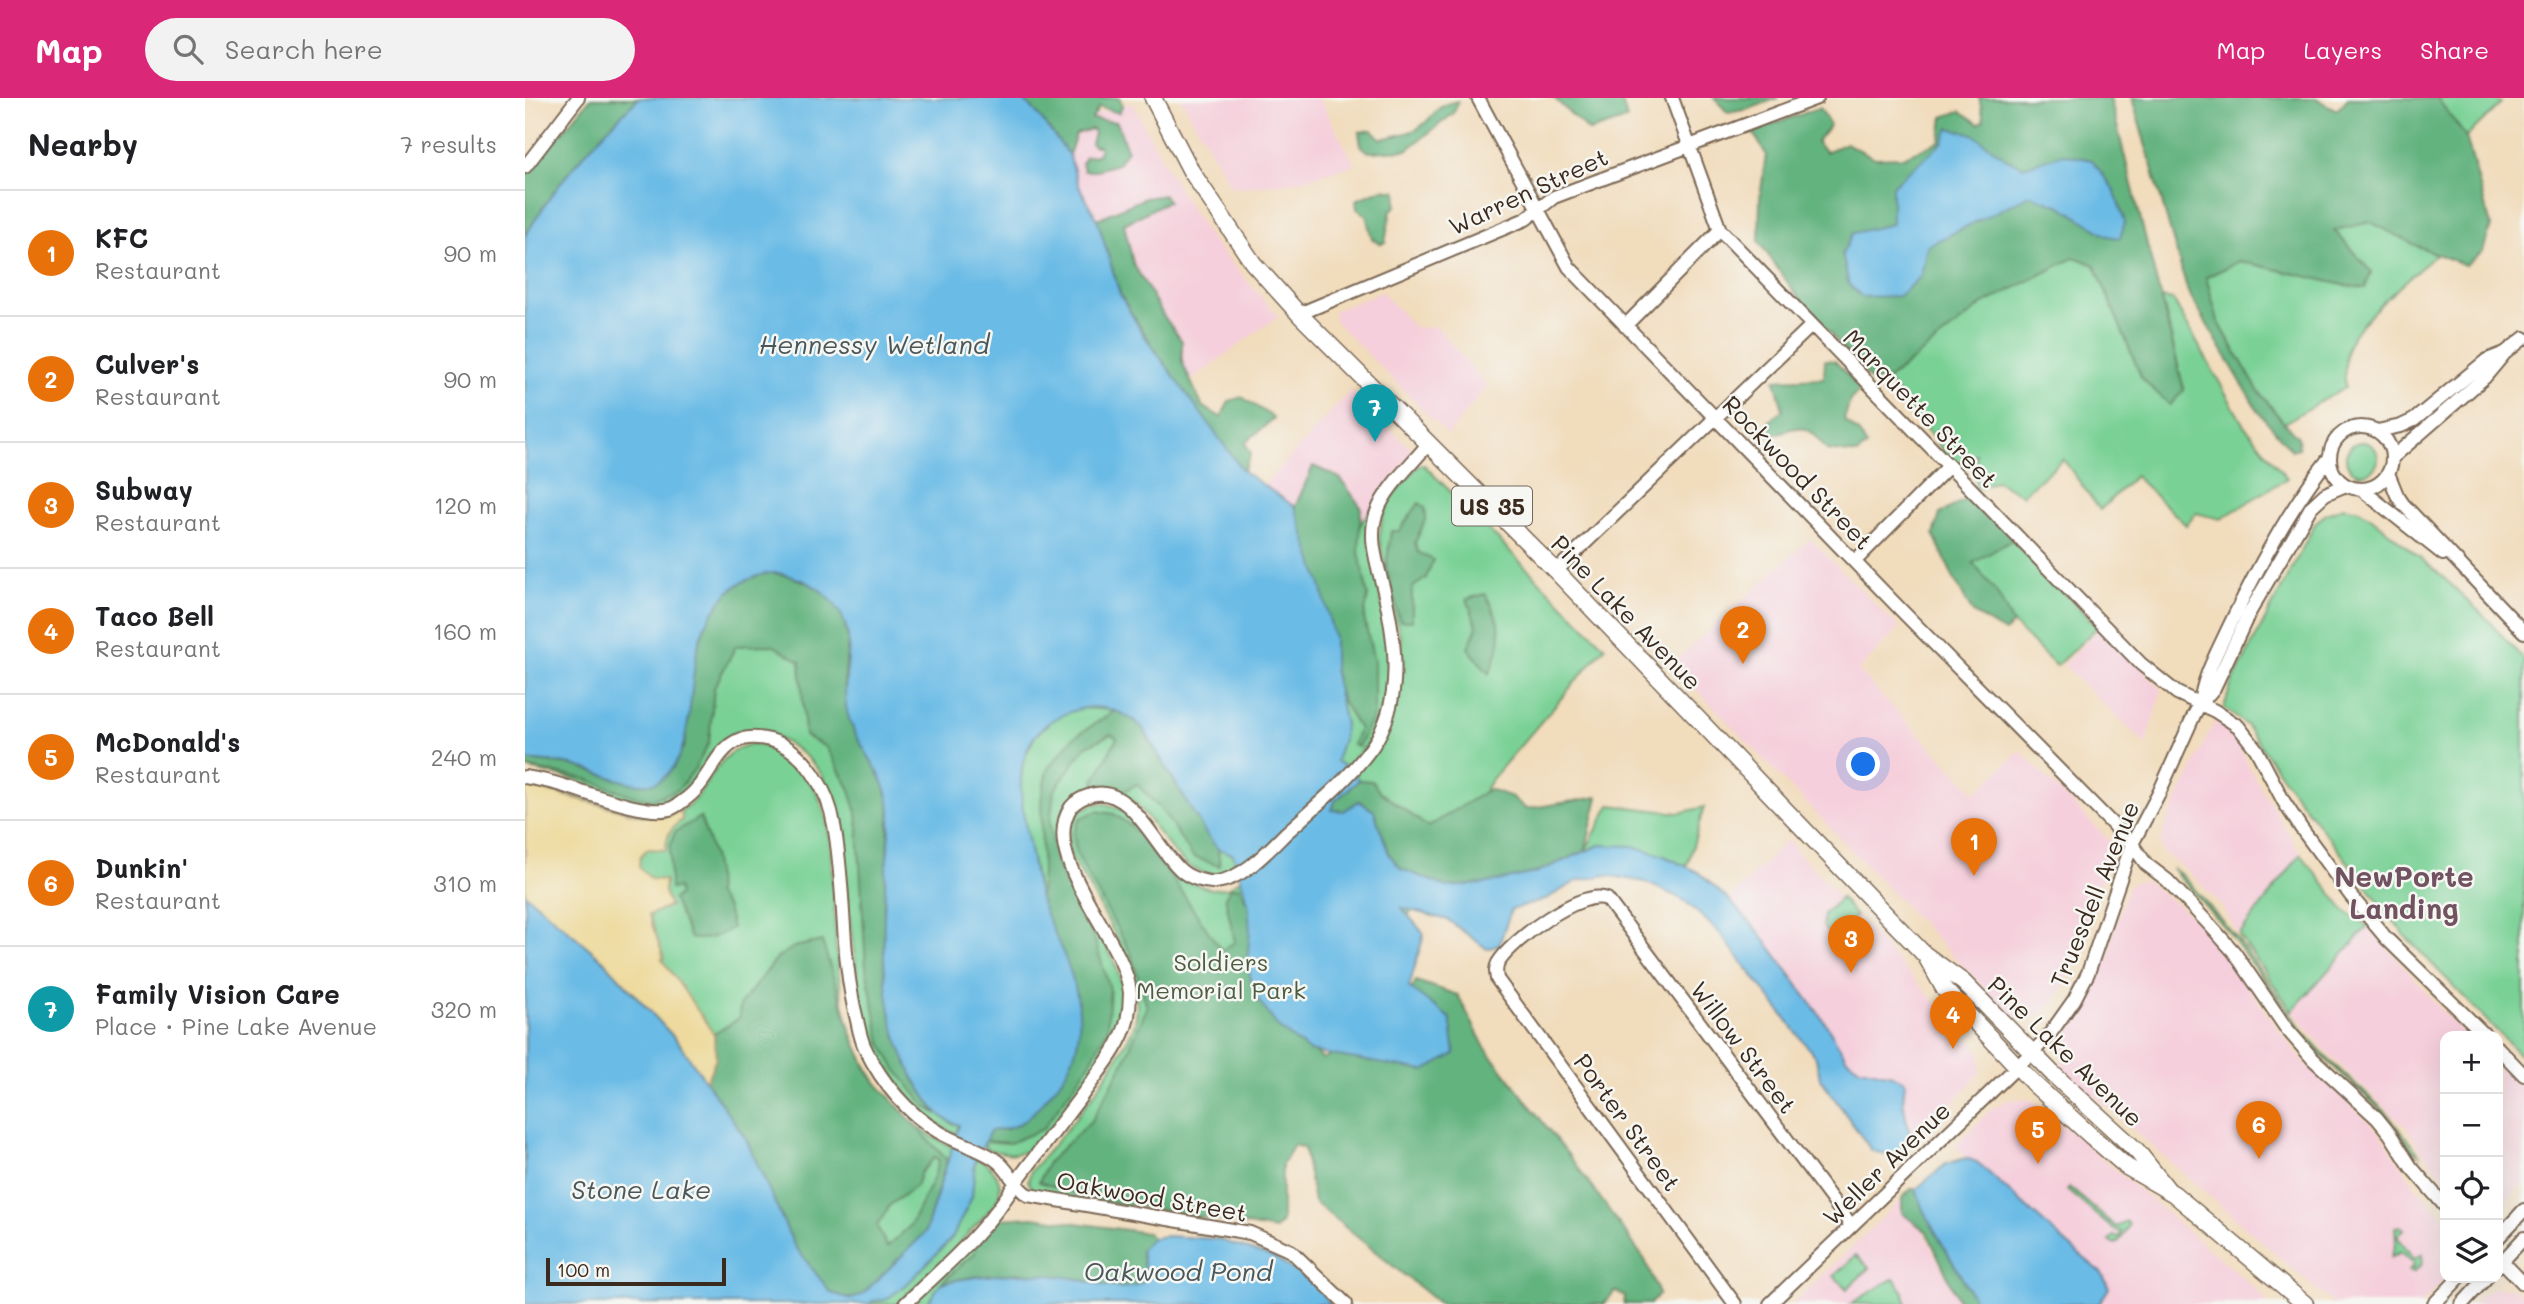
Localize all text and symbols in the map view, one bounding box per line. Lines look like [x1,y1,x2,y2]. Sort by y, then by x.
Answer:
search box [145,18,635,81]
text: Map [35,28,103,71]
icon: search [169,30,207,68]
text: Search here [225,32,383,66]
text: Map [2217,34,2265,65]
text: Layers [2303,34,2382,65]
text: Share [2420,34,2489,65]
text: Nearby [28,124,138,164]
text: 7 results [400,129,497,159]
street label: Warren Street [1443,141,1613,241]
text: KFC [95,221,148,255]
text: 1 [46,238,56,268]
text: 90 m [444,238,497,268]
text: Restaurant [95,255,221,285]
street label: Marquette Street [1837,322,2005,494]
water label: Hennessy Wetland [759,327,991,361]
text: Culver's [95,347,199,381]
text: 2 [45,364,57,394]
text: 90 m [444,364,497,394]
text: Restaurant [95,381,221,411]
pin: 7 [1352,384,1398,442]
street label: Rockwood Street [1716,388,1880,556]
text: Subway [95,473,193,507]
road number: US 35 [1452,486,1532,526]
text: 3 [44,490,58,520]
text: 120 m [434,490,497,520]
text: Restaurant [95,507,221,537]
street label: Pine Lake Avenue [1545,528,1709,696]
text: Taco Bell [95,599,214,633]
pin: 2 [1720,606,1766,664]
text: 4 [44,616,58,646]
text: 160 m [433,616,497,646]
text: Restaurant [95,633,221,663]
text: McDonald's [95,725,240,759]
text: 5 [44,742,58,772]
text: 240 m [431,742,497,772]
your location [1846,747,1880,781]
text: Restaurant [95,759,221,789]
street label: Truesdell Avenue [2043,796,2145,992]
pin: 1 [1951,818,1997,876]
text: Dunkin' [95,851,188,885]
district label: NewPorte Landing [2334,858,2474,926]
text: 6 [44,868,58,898]
text: 310 m [433,868,497,898]
text: Restaurant [95,885,221,915]
pin: 3 [1828,915,1874,973]
park label: Soldiers Memorial Park [1136,946,1306,1005]
street label: Pine Lake Avenue [1982,969,2150,1133]
street label: Willow Street [1684,975,1804,1119]
text: Family Vision Care [95,977,340,1011]
pin: 4 [1930,991,1976,1049]
text: 7 [45,994,57,1024]
text: 320 m [431,994,497,1024]
text: Place · Pine Lake Avenue [95,1011,377,1041]
map controls [2440,1031,2503,1283]
button: + [2440,1031,2503,1094]
street label: Porter Street [1568,1047,1688,1197]
street label: Weller Avenue [1816,1094,1956,1232]
button: − [2440,1094,2503,1157]
pin: 6 [2236,1101,2282,1159]
pin: 5 [2015,1106,2061,1164]
button: locate [2440,1157,2503,1220]
street label: Oakwood Street [1054,1164,1250,1228]
water label: Stone Lake [571,1172,711,1206]
button: layers [2440,1220,2503,1283]
water label: Oakwood Pond [1084,1254,1274,1288]
scale bar [546,1255,726,1287]
text: 100 m [557,1257,610,1282]

